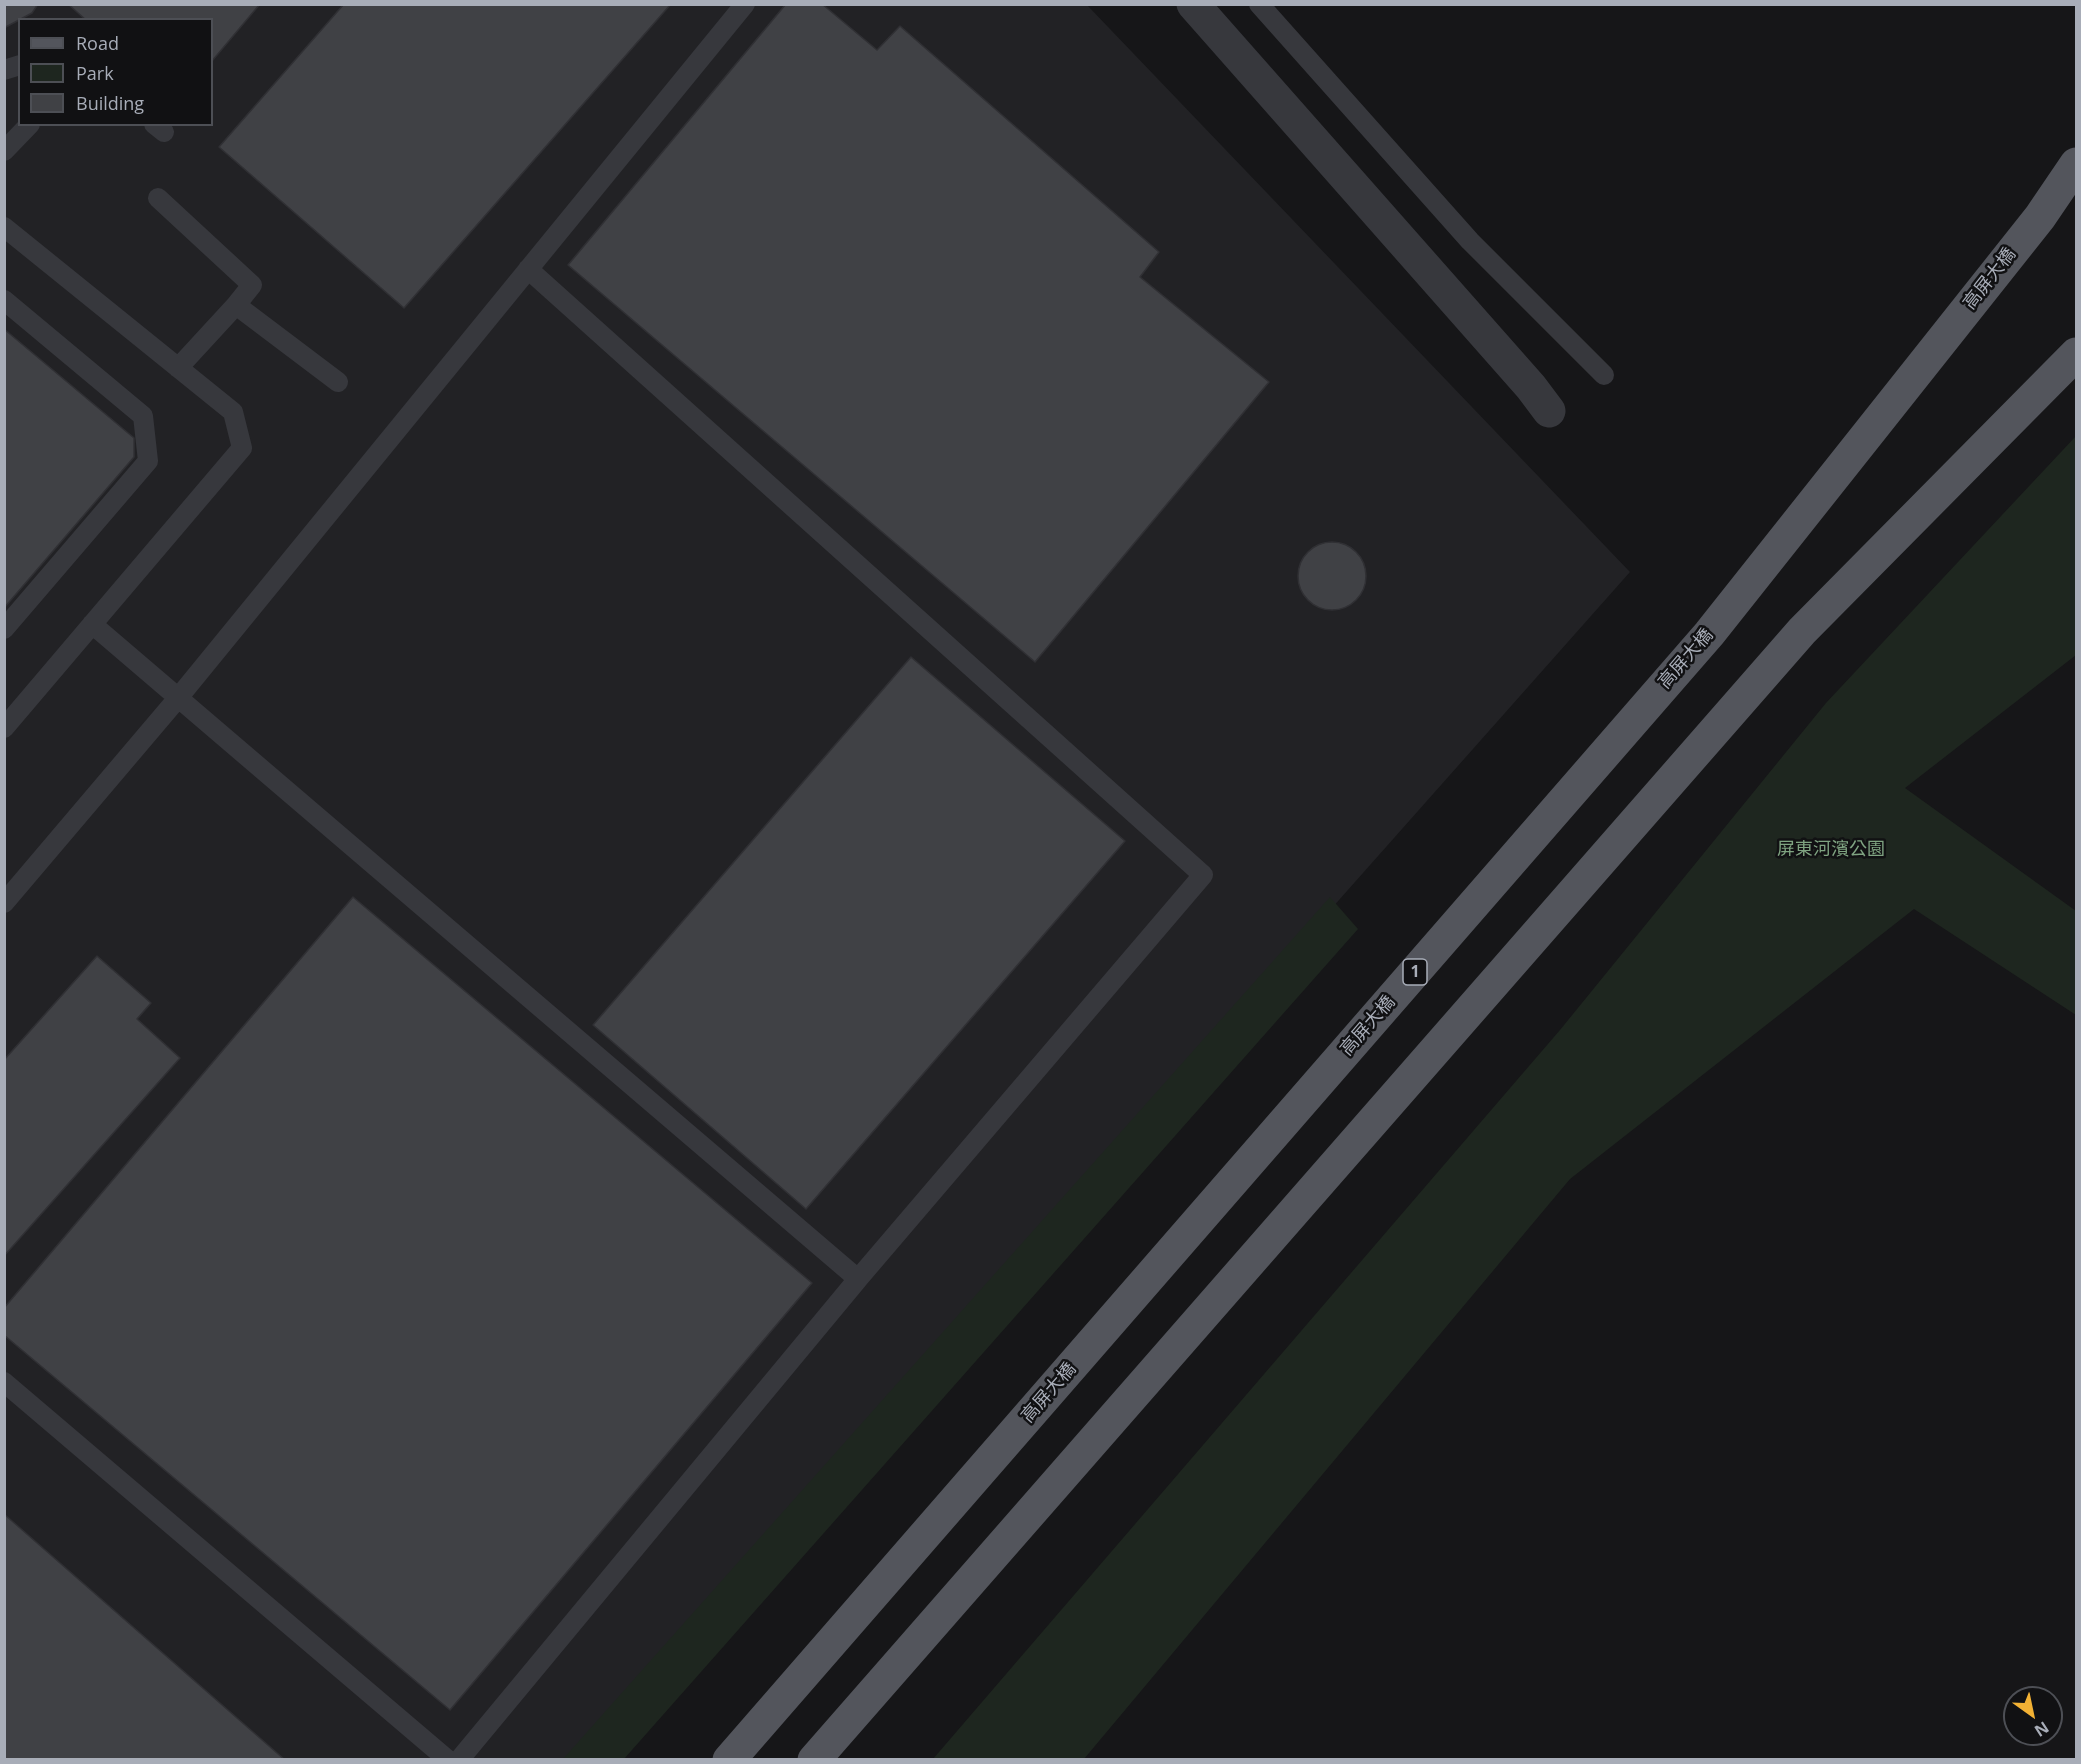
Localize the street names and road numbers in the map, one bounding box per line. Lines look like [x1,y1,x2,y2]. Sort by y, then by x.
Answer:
street label: 高屏大橋 [1959,244,2021,314]
street label: 高屏大橋 [1654,625,1718,693]
road number: 1 [1403,959,1427,985]
street label: 高屏大橋 [1336,992,1400,1060]
street label: 高屏大橋 [1017,1359,1081,1427]

